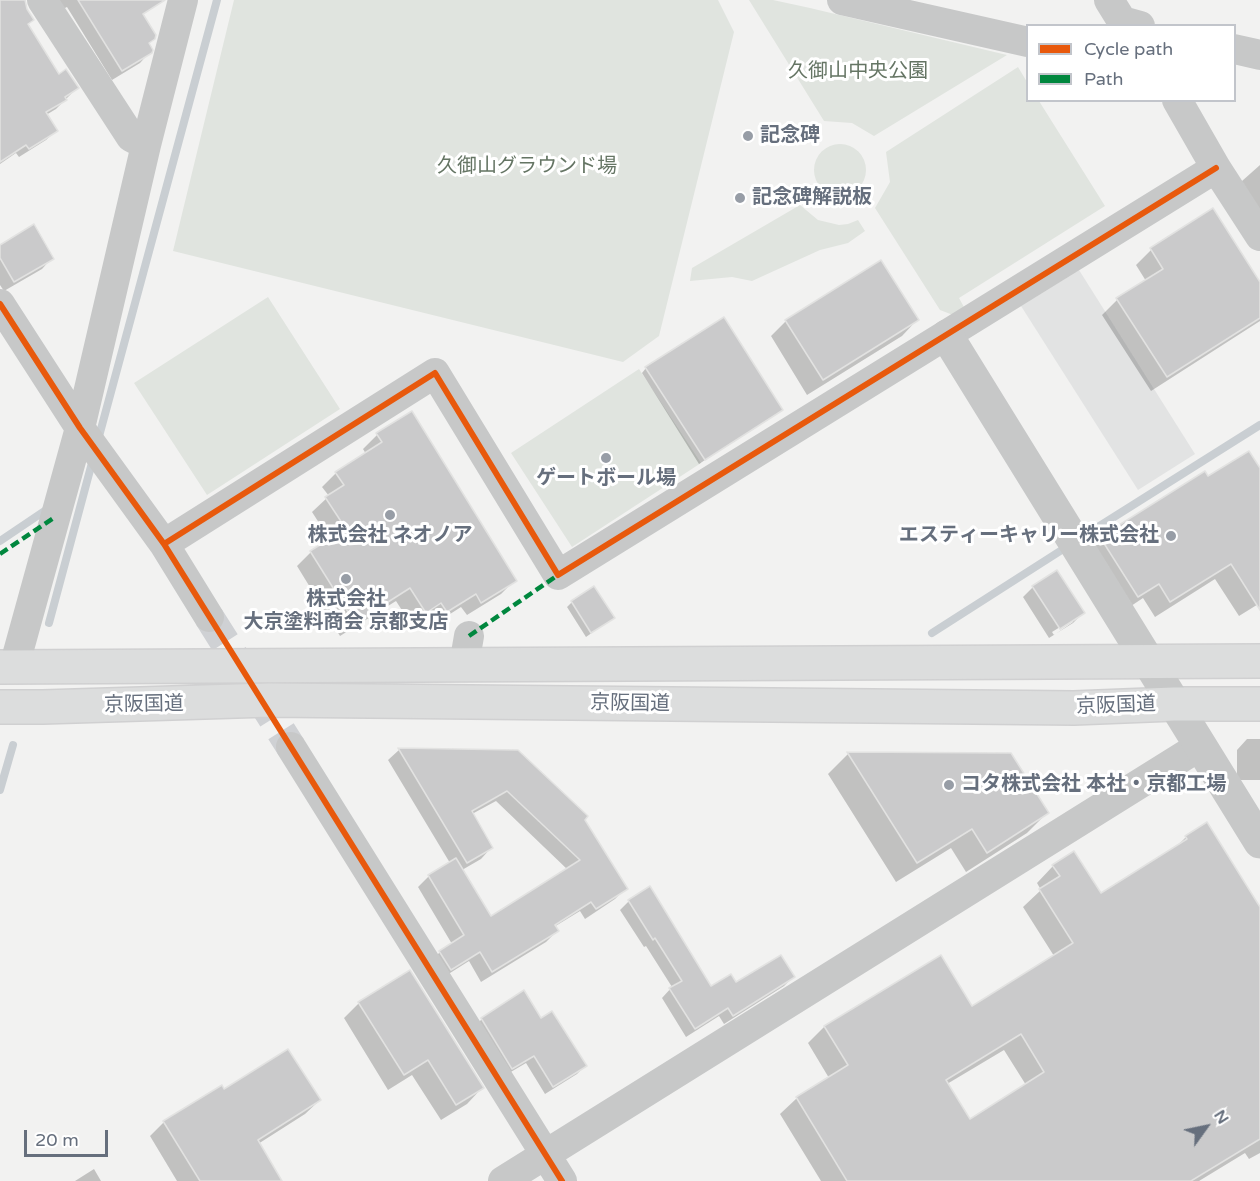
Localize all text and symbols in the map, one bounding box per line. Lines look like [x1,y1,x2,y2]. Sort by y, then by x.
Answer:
legend [1026,24,1236,102]
text: Cycle path [1084,38,1173,60]
park label: 久御山中央公園 [788,60,928,84]
text: Path [1084,68,1123,90]
place label: 記念碑 [760,124,820,148]
marker: 記念碑 [741,129,755,143]
park label: 久御山グラウンド場 [437,155,617,179]
place label: 記念碑解説板 [752,186,872,210]
marker: 記念碑解説板 [733,191,747,205]
marker: ゲートボール場 [599,451,613,465]
place label: ゲートボール場 [536,467,676,491]
marker: 株式会社 ネオノア [383,508,397,522]
place label: 株式会社 ネオノア [307,524,473,548]
place label: エスティーキャリー株式会社 [899,524,1159,548]
marker: エスティーキャリー株式会社 [1164,529,1178,543]
marker: 株式会社 大京塗料商会 京都支店 [339,572,353,586]
place label: 株式会社 大京塗料商会 京都支店 [243,588,449,635]
street label: 京阪国道 [590,691,670,717]
street label: 京阪国道 [104,692,184,718]
street label: 京阪国道 [1076,693,1156,719]
place label: コタ株式会社 本社・京都工場 [961,773,1226,797]
marker: コタ株式会社 本社・京都工場 [942,778,956,792]
north arrow [1176,1097,1236,1157]
text: N [1209,1106,1233,1128]
scale bar [27,1118,111,1156]
text: 20 m [35,1129,79,1151]

